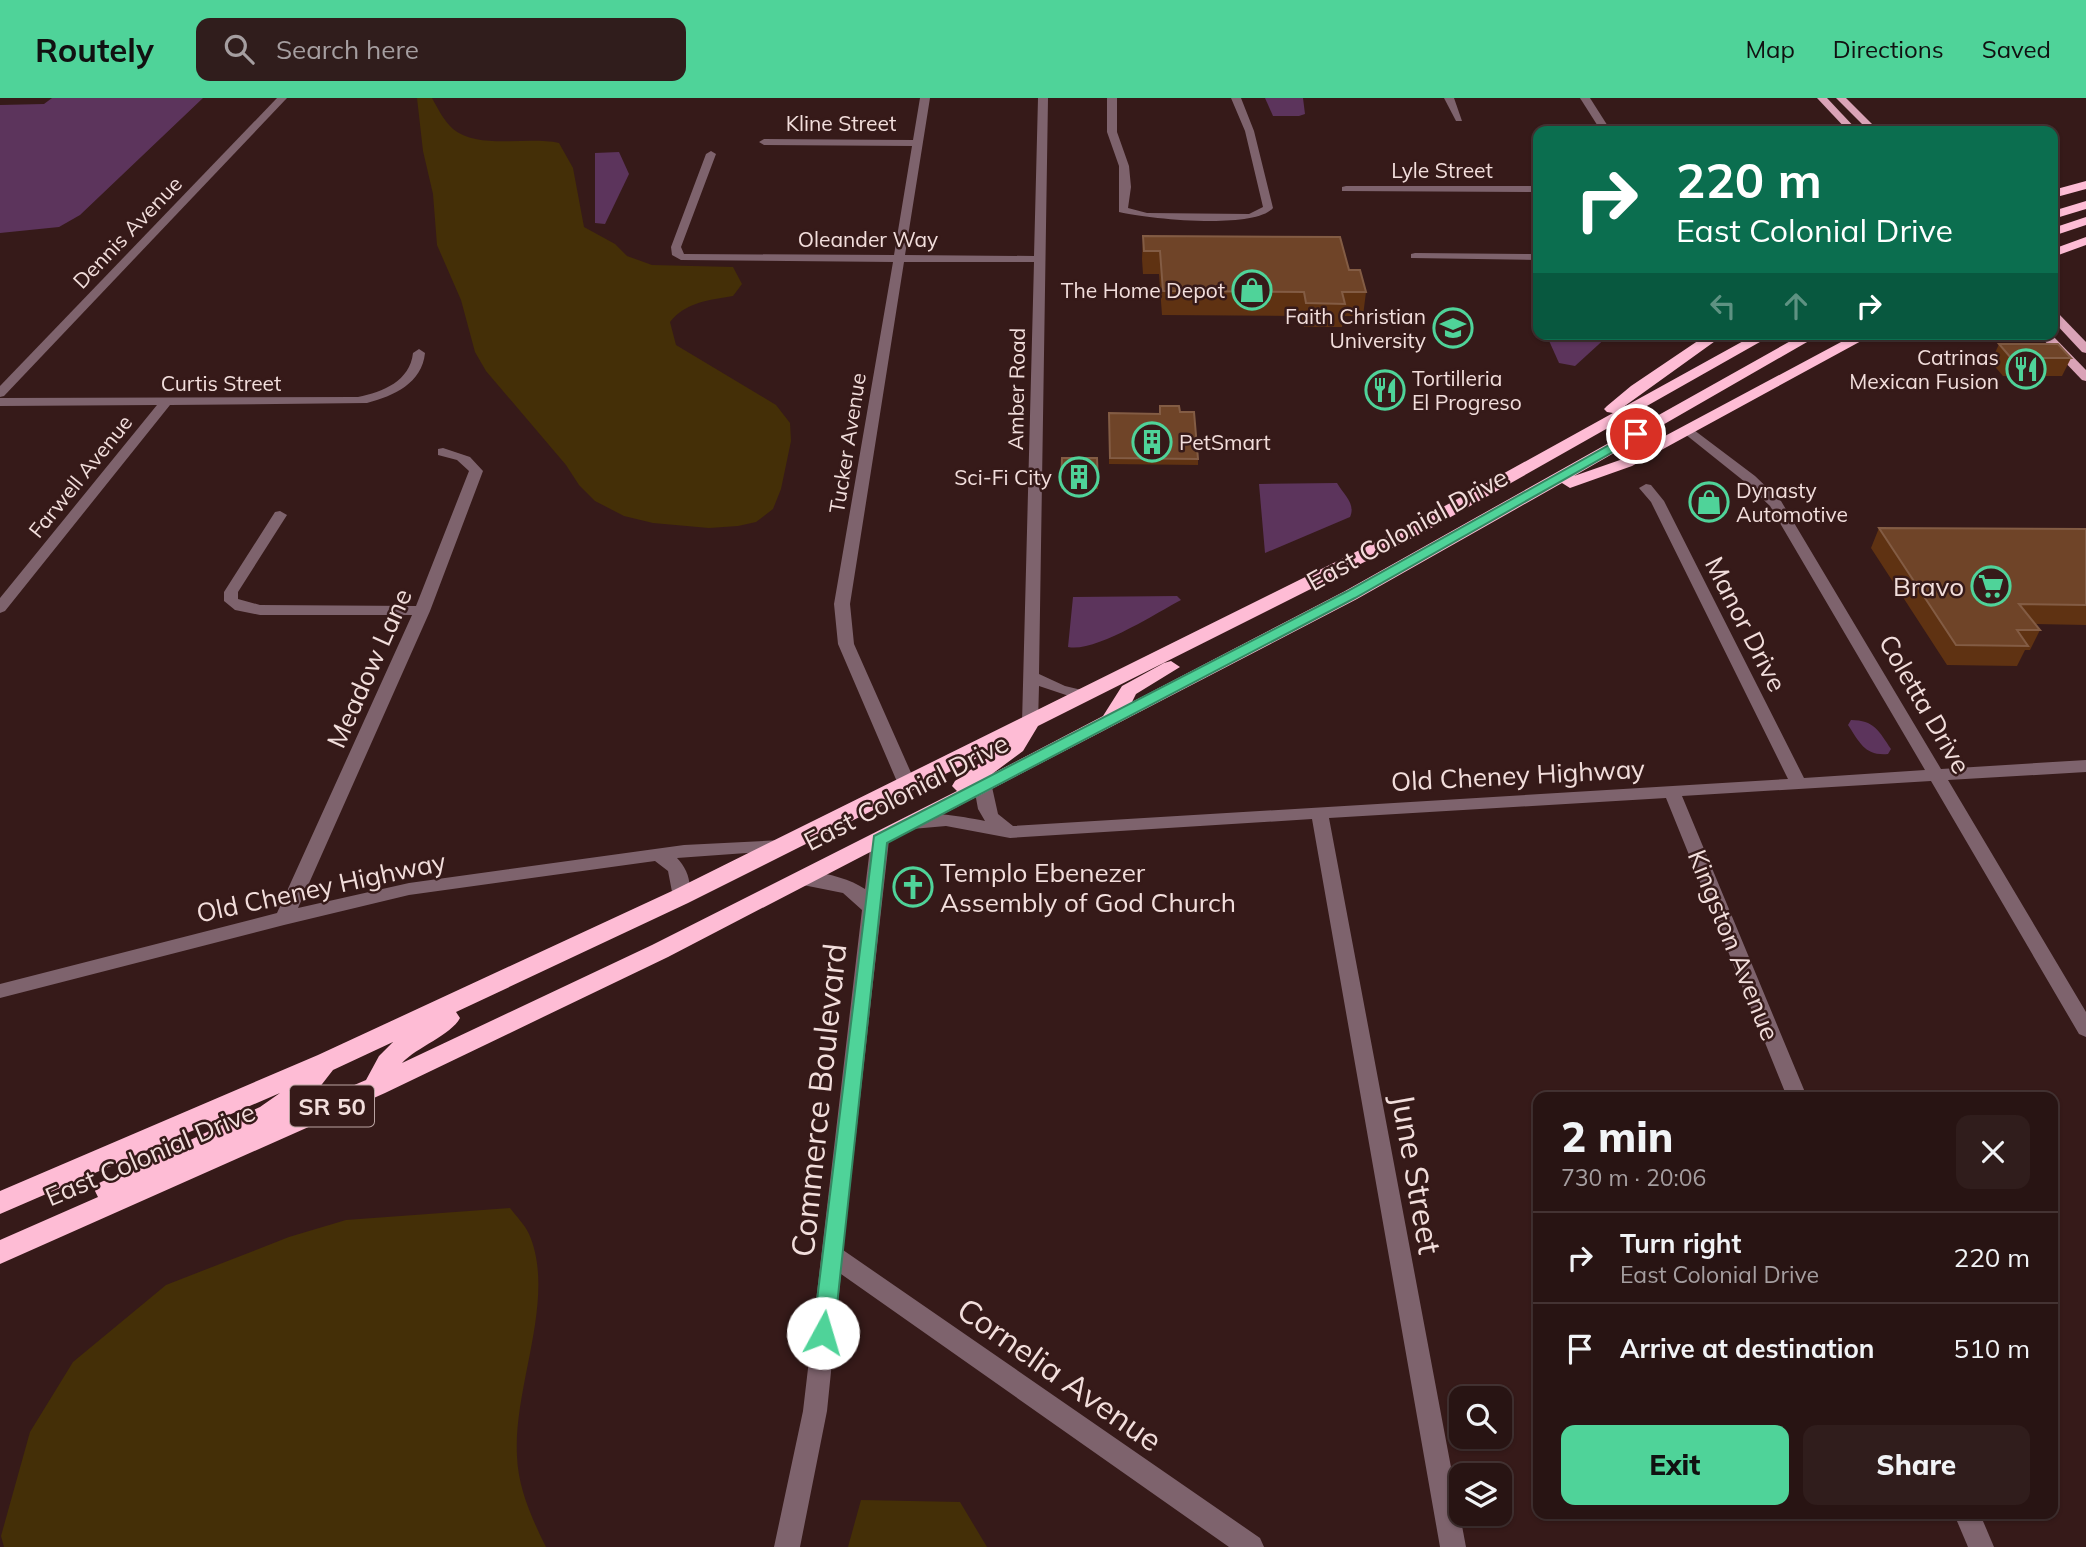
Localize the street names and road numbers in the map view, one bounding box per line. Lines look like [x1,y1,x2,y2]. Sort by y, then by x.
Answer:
street label: Kline Street [786,110,896,136]
street label: Lyle Street [1391,157,1493,183]
street label: Dennis Avenue [67,171,187,293]
street label: Oleander Way [798,226,938,252]
street label: Amber Road [1002,328,1030,450]
street label: Curtis Street [161,370,281,396]
street label: Tucker Avenue [823,371,871,515]
street label: Farwell Avenue [23,409,137,543]
street label: East Colonial Drive [1301,460,1513,598]
street label: Manor Drive [1698,551,1794,697]
street label: Meadow Lane [319,583,419,753]
street label: Coletta Drive [1872,629,1978,779]
street label: East Colonial Drive [798,726,1014,858]
street label: Old Cheney Highway [1390,752,1646,798]
street label: Old Cheney Highway [193,844,449,930]
street label: Kingston Avenue [1681,845,1787,1045]
street label: Commerce Boulevard [782,941,854,1259]
road number: SR 50 [290,1086,374,1126]
street label: June Street [1383,1091,1451,1257]
street label: East Colonial Drive [40,1095,260,1213]
street label: Cornelia Avenue [950,1288,1170,1460]

